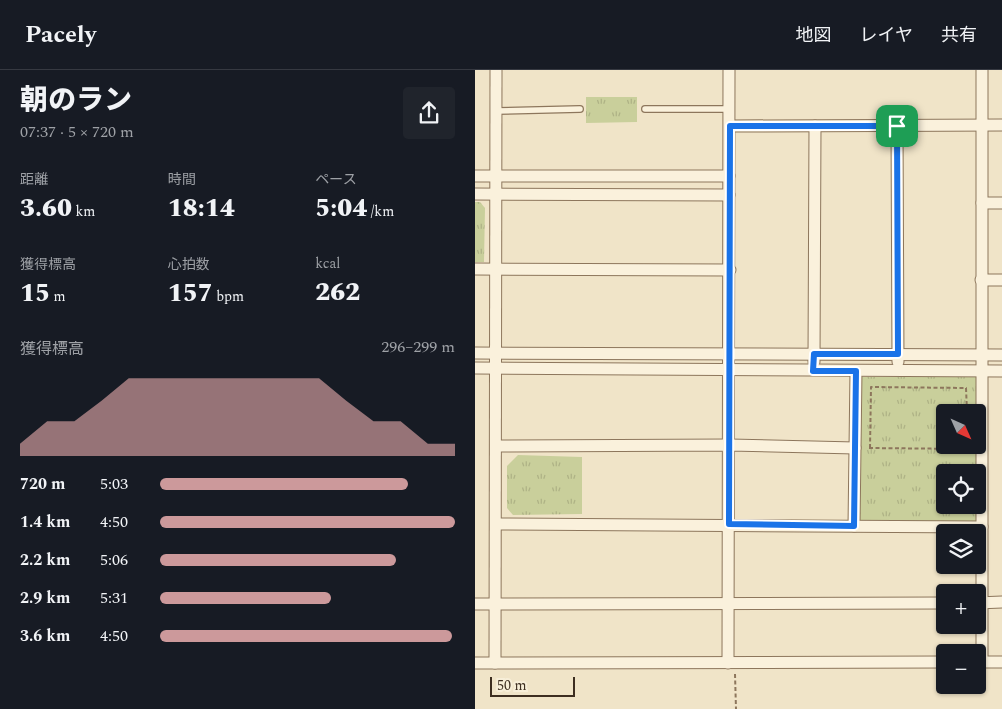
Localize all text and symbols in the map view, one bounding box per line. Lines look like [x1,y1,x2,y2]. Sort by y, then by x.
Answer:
text: Pacely [25,17,96,53]
text: 地図 [796,22,832,49]
text: レイヤ [860,22,913,49]
text: 共有 [941,22,977,49]
text: 朝のラン [20,79,132,122]
button: share [403,87,455,139]
pin [876,105,918,147]
icon: arrive [883,112,911,140]
text: 07:37 · 5 × 720 m [20,120,134,144]
text: 距離 [20,169,48,190]
text: 時間 [168,169,196,190]
text: ペース [315,169,357,190]
text: 3.60 [20,190,72,228]
text: 18:14 [168,190,235,228]
text: 5:04 [315,190,367,228]
text: km [72,201,95,222]
text: /km [367,201,394,222]
text: kcal [315,253,340,274]
text: 獲得標高 [20,254,76,275]
text: 心拍数 [168,254,210,275]
text: 262 [315,274,360,312]
text: 15 [20,275,50,313]
text: 157 [168,275,213,313]
text: m [50,286,66,307]
text: bpm [213,286,244,307]
text: 296–299 m [381,335,455,359]
text: 獲得標高 [20,337,84,361]
north arrow [936,404,986,454]
map controls [936,404,986,694]
button: locate [936,464,986,514]
text: 720 m [20,472,65,496]
text: 5:03 [100,472,128,496]
text: 1.4 km [20,510,70,534]
text: 4:50 [100,510,128,534]
button: layers [936,524,986,574]
text: 2.2 km [20,548,70,572]
text: 5:06 [100,548,128,572]
button: + [936,584,986,634]
text: 2.9 km [20,586,70,610]
text: 5:31 [100,586,128,610]
text: 3.6 km [20,624,70,648]
text: 4:50 [100,624,128,648]
button: − [936,644,986,694]
scale bar [490,674,575,697]
text: 50 m [497,675,527,696]

